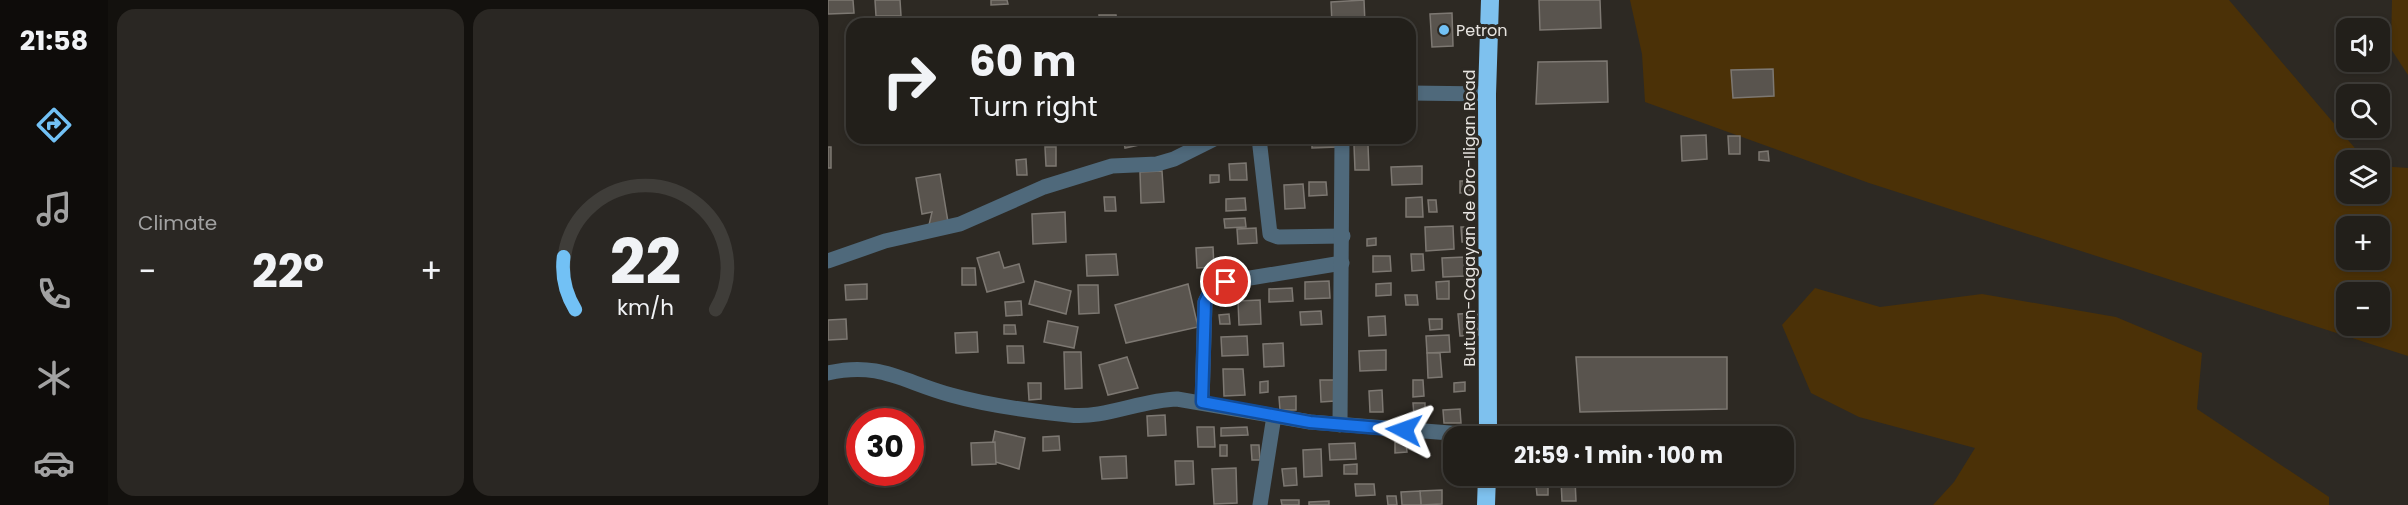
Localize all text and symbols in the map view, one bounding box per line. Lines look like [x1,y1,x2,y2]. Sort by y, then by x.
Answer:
map controls [2336,18,2390,336]
button: sound [2336,18,2390,72]
place label: Petron [1456,19,1507,42]
text: 21:58 [20,22,88,59]
marker: Petron [1437,23,1451,37]
text: 60 m [969,32,1077,91]
icon: right [870,42,948,120]
street label: Butuan-Cagayan de Oro-Iligan Road [1458,69,1481,367]
button: search [2336,84,2390,138]
text: Turn right [969,88,1098,125]
icon: directions [33,104,75,146]
button: layers [2336,150,2390,204]
icon: music [33,188,75,230]
text: Climate [138,209,217,237]
button: + [2336,216,2390,270]
text: 22 [610,218,681,306]
text: 22° [252,240,324,303]
text: − [138,248,156,295]
text: + [420,248,443,295]
pin [1200,256,1251,307]
icon: arrive [1209,265,1242,298]
icon: phone [33,273,75,315]
button: − [2336,282,2390,336]
text: km/h [617,292,674,323]
icon: climate [33,357,75,399]
position arrow [1372,398,1436,462]
speed limit sign: 30 [846,408,924,486]
text: 21:59 · 1 min · 100 m [1514,440,1723,471]
icon: car [33,442,75,484]

